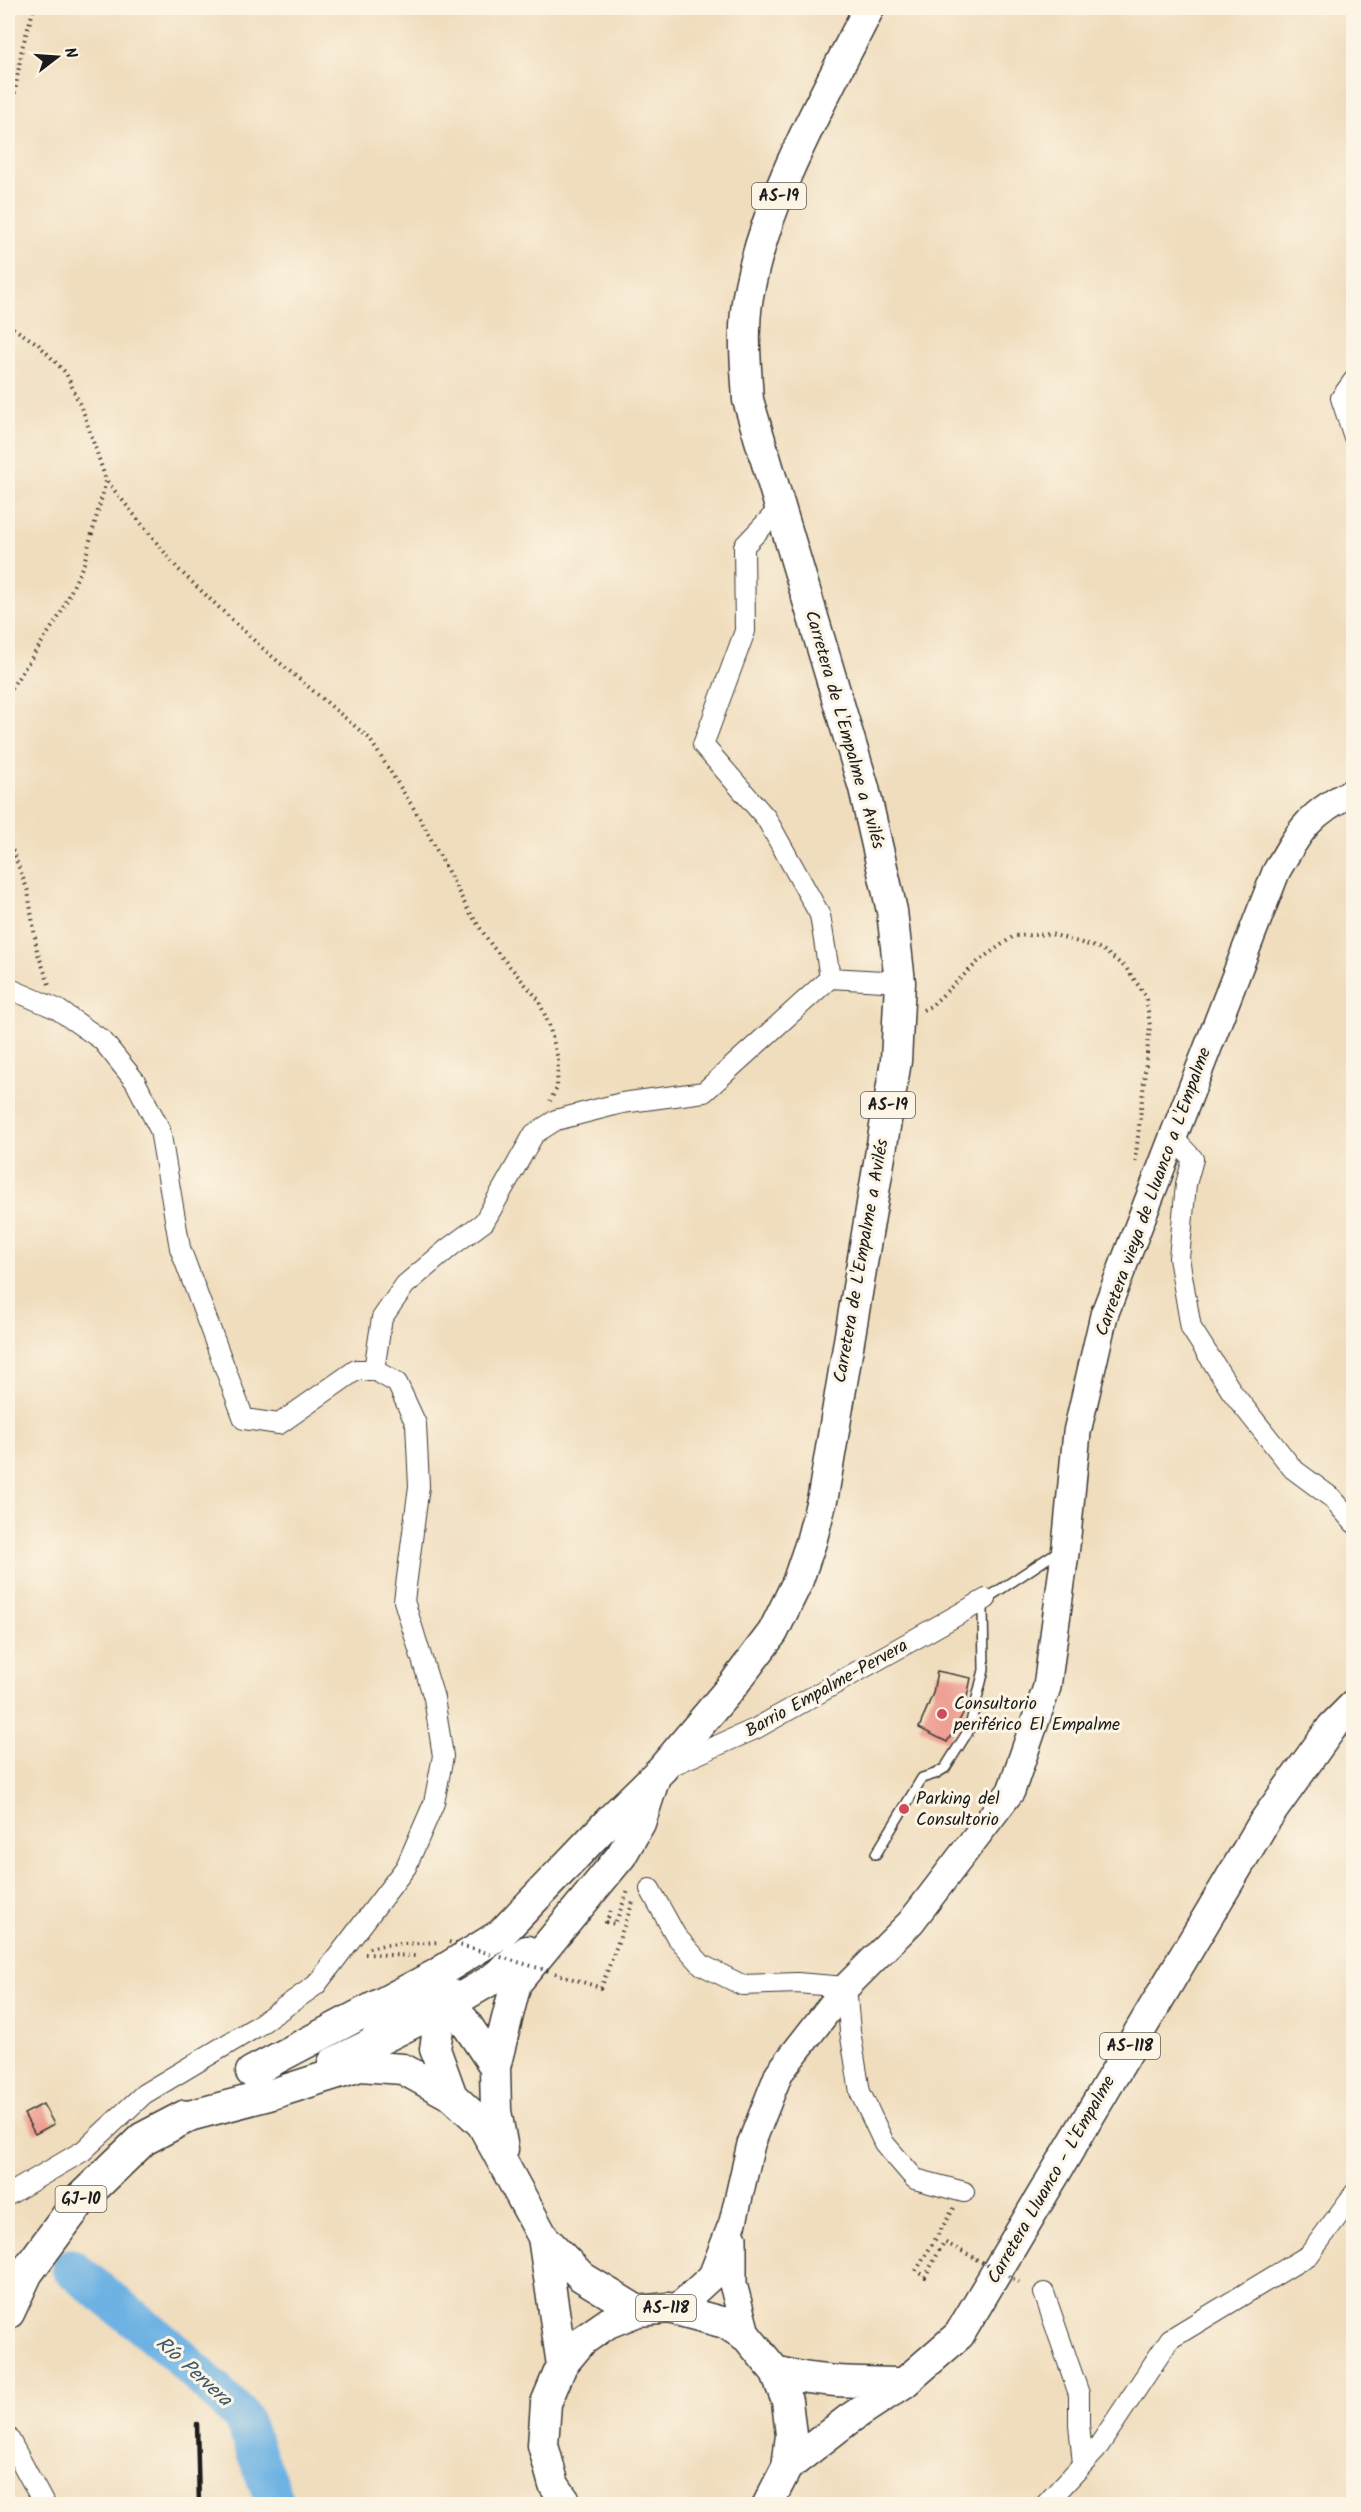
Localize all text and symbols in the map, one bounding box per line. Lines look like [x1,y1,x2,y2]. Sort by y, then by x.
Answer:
north arrow [27,27,87,87]
text: N [56,45,83,62]
road number: AS-19 [752,183,806,209]
street label: Carretera de L'Empalme a Avilés [796,607,892,853]
street label: Carretera vieya de Lluanco a L'Empalme [1088,1044,1220,1340]
road number: AS-19 [861,1092,915,1118]
street label: Carretera de L'Empalme a Avilés [826,1137,898,1385]
street label: Barrio Empalme-Pervera [740,1632,914,1746]
place label: Consultorio periférico El Empalme [953,1690,1120,1740]
marker: Consultorio periférico El Empalme [935,1707,949,1721]
place label: Parking del Consultorio [916,1785,1000,1835]
marker: Parking del Consultorio [897,1802,911,1816]
road number: AS-118 [1100,2033,1160,2059]
street label: Carretera Lluanco - L'Empalme [980,2070,1124,2290]
road number: GJ-10 [56,2186,106,2212]
road number: AS-118 [636,2295,696,2321]
water label: Río Pervera [148,2329,240,2416]

